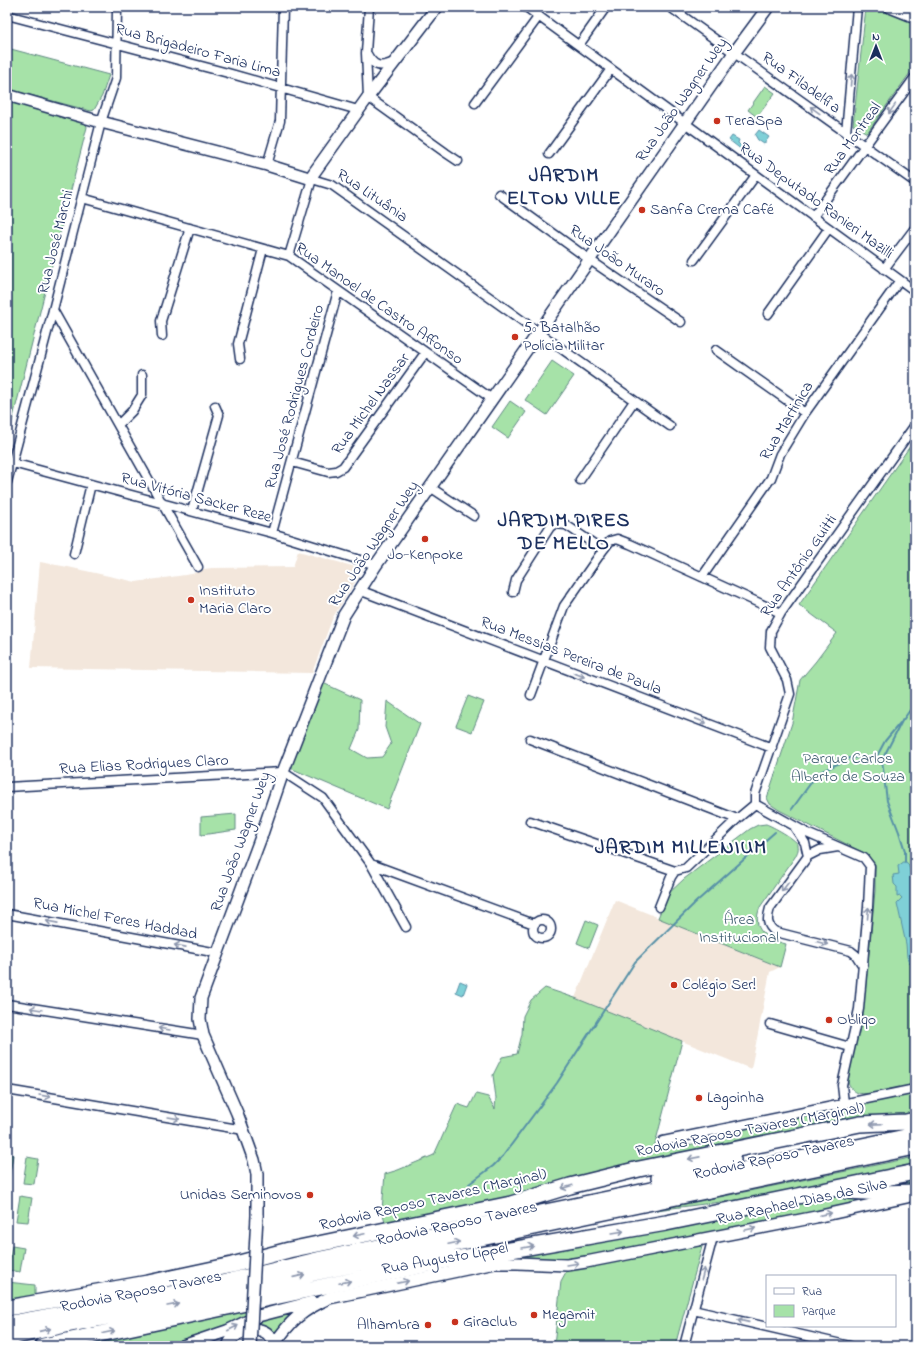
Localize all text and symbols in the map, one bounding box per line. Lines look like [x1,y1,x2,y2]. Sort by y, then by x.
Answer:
street label: Rua Brigadeiro Faria Lima [112,17,284,85]
north arrow [856,26,896,66]
text: N [872,29,880,45]
street label: Rua João Wagner Wey [630,32,734,167]
street label: Rua Filadelfia [756,46,846,120]
one-way arrow [847,74,854,87]
street label: Rua Montreal [818,97,888,181]
one-way arrow [888,103,896,114]
one-way arrow [809,106,820,114]
place label: TeraSpa [725,109,783,133]
marker: TeraSpa [712,116,722,126]
street label: Rua Deputado Ranieri Mazilli [734,137,898,265]
district label: JARDIM ELTON VILLE [507,162,621,214]
street label: Rua Lituânia [331,163,413,229]
street label: Rua José Marchi [31,187,81,297]
place label: Sanfa Crema Café [650,198,775,222]
marker: Sanfa Crema Café [637,205,647,215]
street label: Rua João Muraro [564,219,670,303]
street label: Rua Manoel de Castro Affonso [290,237,468,371]
street label: Rua José Rodrigues Cordeiro [259,302,331,492]
place label: 5º Batalhão Polícia Militar [523,316,605,358]
marker: 5º Batalhão Polícia Militar [510,332,520,342]
street label: Rua Michel Nassar [326,348,416,460]
street label: Rua Martinica [754,377,820,465]
street label: Rua Vitória Sacker Reze [118,466,275,530]
street label: Rua João Wagner Wey [323,476,425,612]
district label: JARDIM PIRES DE MELLO [498,507,630,559]
street label: Rua Antônio Guitti [755,510,844,622]
marker: Jo-Kenpoke [420,534,430,544]
place label: Jo-Kenpoke [387,543,464,567]
place label: Instituto Maria Claro [199,579,271,621]
marker: Instituto Maria Claro [186,595,196,605]
street label: Rua Messias Pereira de Paula [477,610,665,702]
one-way arrow [573,671,585,679]
one-way arrow [695,717,707,725]
park label: Parque Carlos Alberto de Souza [791,747,905,789]
street label: Rua Elias Rodrigues Claro [59,749,229,781]
street label: Rua João Wagner Wey [204,768,278,916]
district label: JARDIM MILLENIUM [595,834,767,863]
one-way arrow [781,882,789,893]
street label: Rua Michel Feres Haddad [31,891,199,947]
one-way arrow [864,907,871,920]
park label: Área Institucional [699,908,779,950]
one-way arrow [46,918,59,926]
one-way arrow [815,940,828,948]
one-way arrow [174,941,187,949]
place label: Colégio Ser! [682,973,756,997]
marker: Colégio Ser! [669,980,679,990]
one-way arrow [30,1005,43,1013]
place label: Obliqo [837,1008,876,1032]
marker: Obliqo [824,1015,834,1025]
one-way arrow [158,1025,171,1033]
place label: Lagoinha [707,1086,764,1110]
one-way arrow [39,1092,52,1100]
marker: Lagoinha [694,1093,704,1103]
street label: Rodovia Raposo Tavares (Marginal) [634,1098,866,1162]
one-way arrow [167,1114,180,1122]
one-way arrow [870,1120,883,1128]
street label: Rodovia Raposo Tavares [692,1132,856,1184]
one-way arrow [688,1155,701,1163]
street label: Rodovia Raposo Tavares (Marginal) [318,1165,548,1235]
street label: Rua Raphael Dias da Silva [714,1172,890,1232]
place label: Unidas Seminovos [180,1183,302,1207]
one-way arrow [561,1184,574,1191]
marker: Unidas Seminovos [305,1190,315,1200]
street label: Rodovia Raposo Tavares [375,1198,539,1250]
one-way arrow [819,1210,832,1218]
one-way arrow [743,1225,756,1233]
one-way arrow [611,1228,624,1236]
one-way arrow [353,1232,366,1240]
street label: Rua Augusto Lippel [380,1236,510,1282]
one-way arrow [447,1239,460,1247]
one-way arrow [521,1243,534,1251]
one-way arrow [566,1260,579,1268]
street label: Rodovia Raposo Tavares [58,1265,224,1319]
one-way arrow [700,1267,707,1280]
one-way arrow [293,1272,306,1280]
legend [766,1275,896,1327]
one-way arrow [338,1277,351,1285]
one-way arrow [396,1278,409,1286]
text: Rua [802,1283,822,1301]
one-way arrow [166,1301,179,1309]
place label: Megamit [542,1303,596,1327]
text: Parque [802,1303,836,1321]
place label: Giraclub [463,1310,517,1334]
marker: Megamit [529,1310,539,1320]
place label: Alhambra [357,1313,420,1337]
marker: Giraclub [450,1317,460,1327]
one-way arrow [737,1317,750,1325]
marker: Alhambra [423,1320,433,1330]
one-way arrow [226,1324,238,1331]
one-way arrow [38,1325,51,1333]
one-way arrow [102,1328,115,1336]

